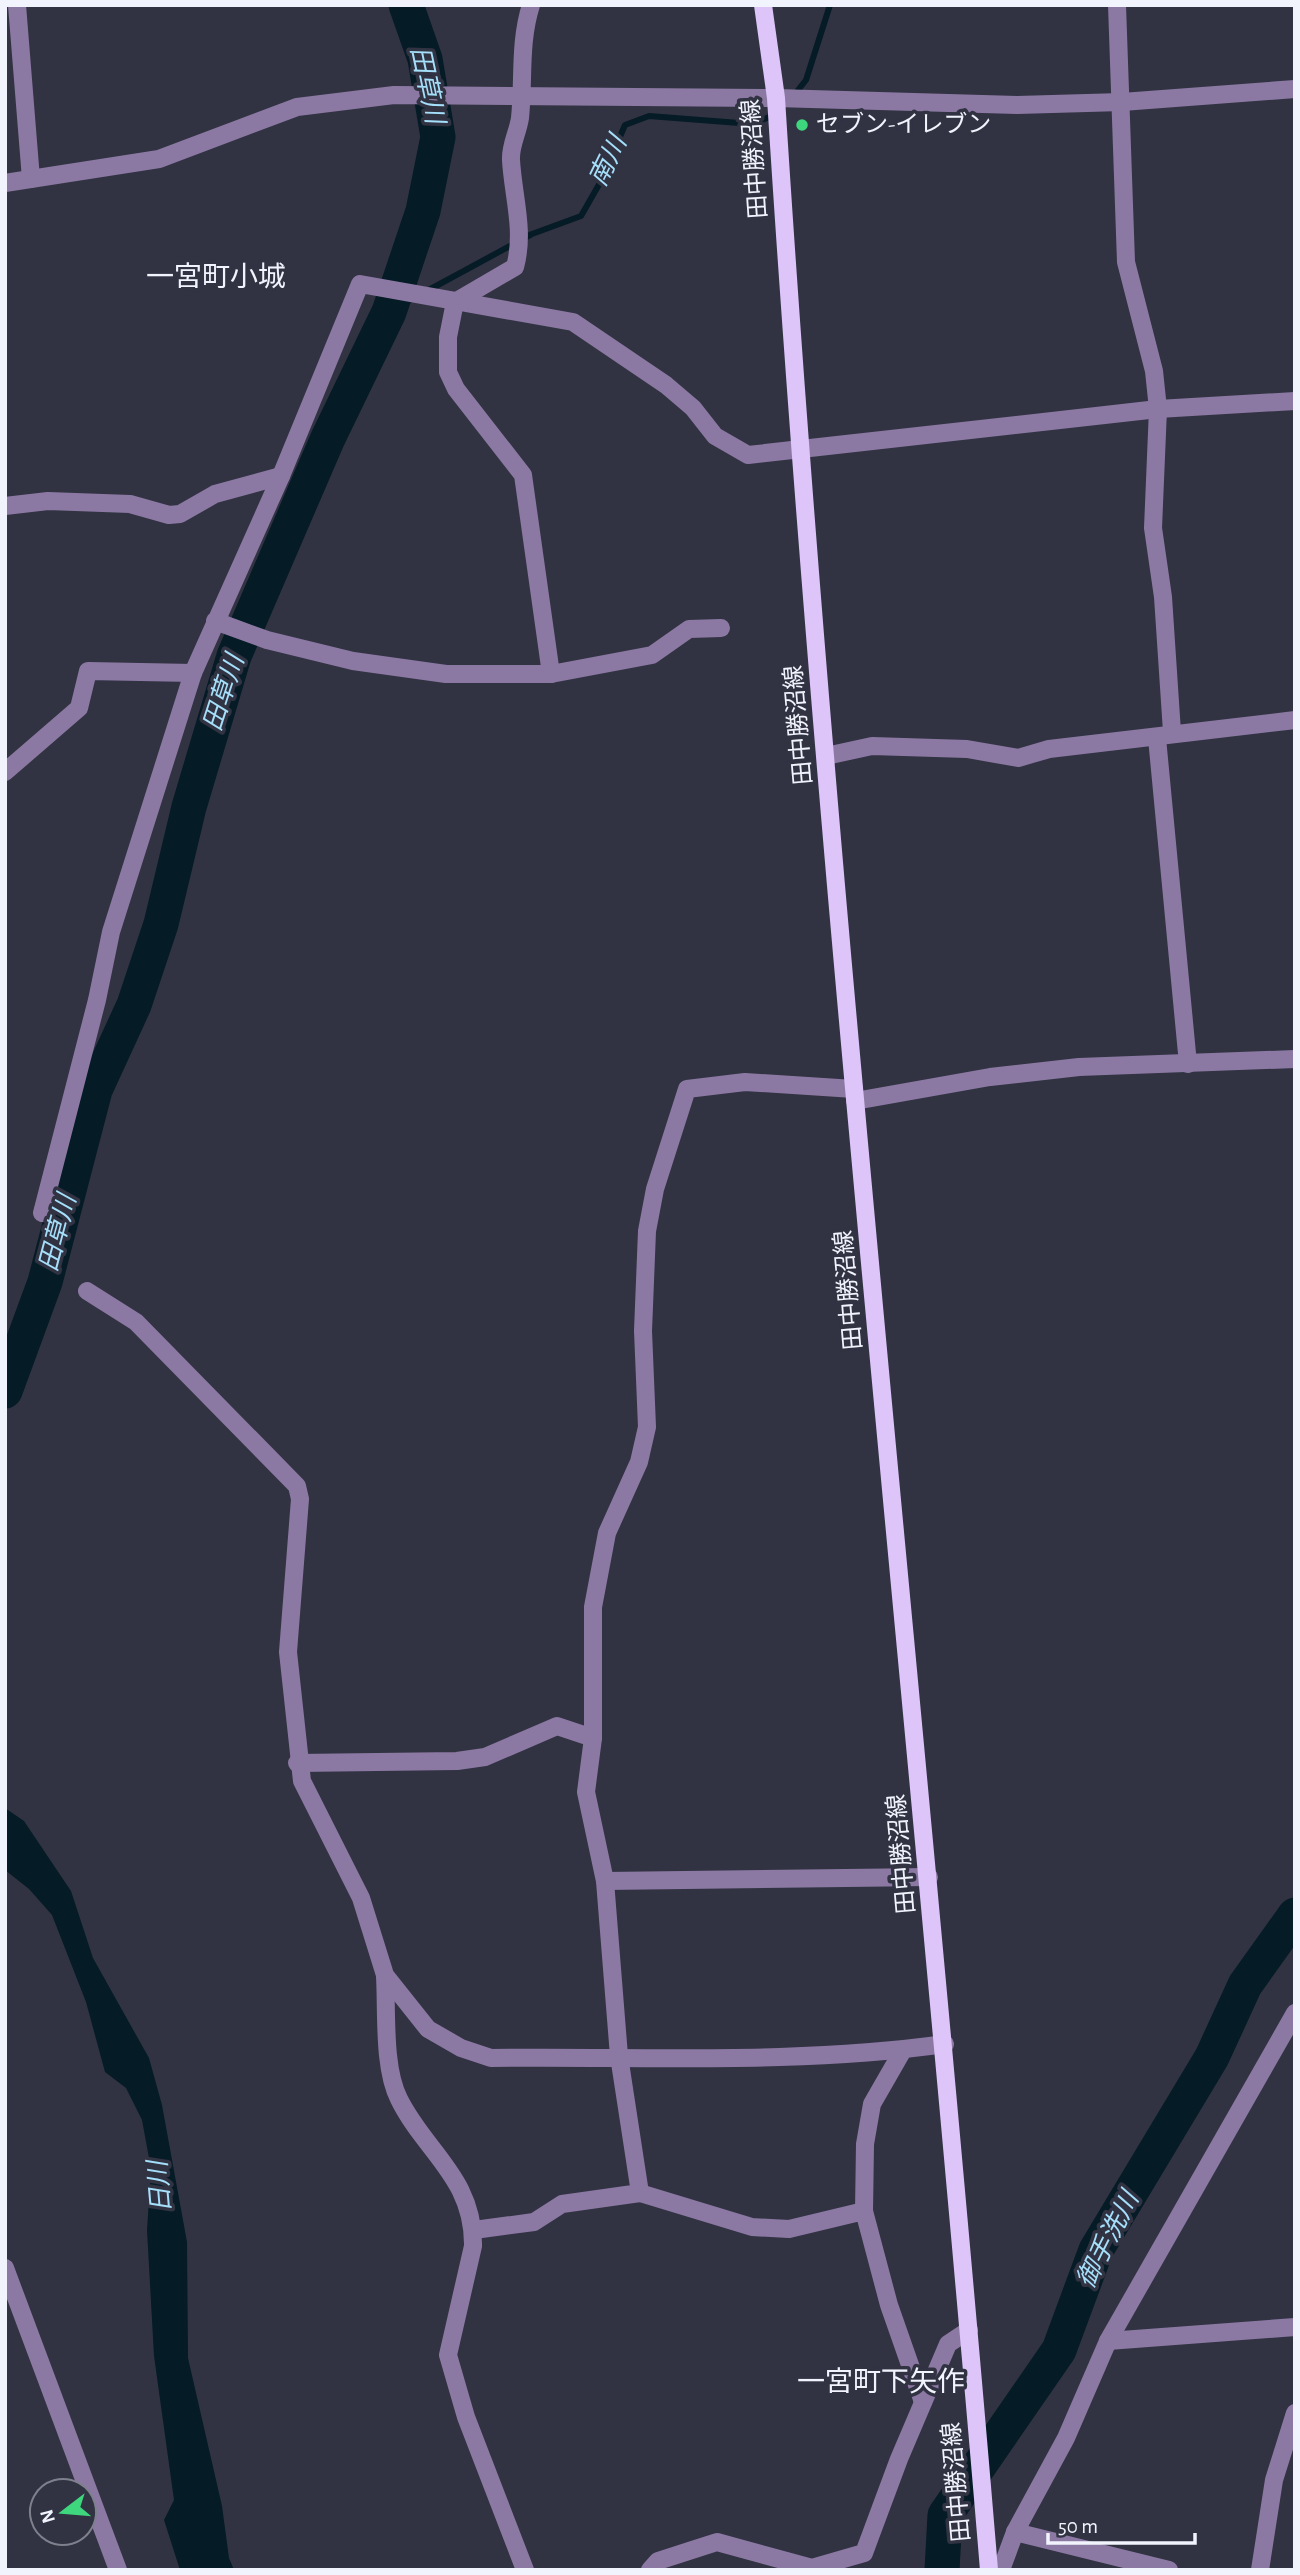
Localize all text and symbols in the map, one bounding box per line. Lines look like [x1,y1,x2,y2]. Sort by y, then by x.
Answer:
water label: 田草川 [406,44,449,129]
street label: 田中勝沼線 [737,98,771,220]
place label: セブン-イレブン [816,111,991,137]
marker: セブン-イレブン [794,117,810,133]
water label: 南川 [584,129,632,190]
district label: 一宮町小城 [146,262,286,292]
water label: 田草川 [199,649,249,734]
street label: 田中勝沼線 [780,664,816,786]
water label: 田草川 [34,1189,81,1274]
street label: 田中勝沼線 [830,1229,866,1351]
street label: 田中勝沼線 [883,1793,919,1915]
water label: 日川 [145,2157,175,2214]
water label: 御手洗川 [1072,2185,1145,2292]
district label: 一宮町下矢作 [797,2367,965,2397]
street label: 田中勝沼線 [938,2421,974,2543]
north arrow [28,2477,98,2547]
scale bar [1048,2502,1195,2546]
text: N [37,2507,59,2525]
text: 50 m [1058,2516,1098,2537]

